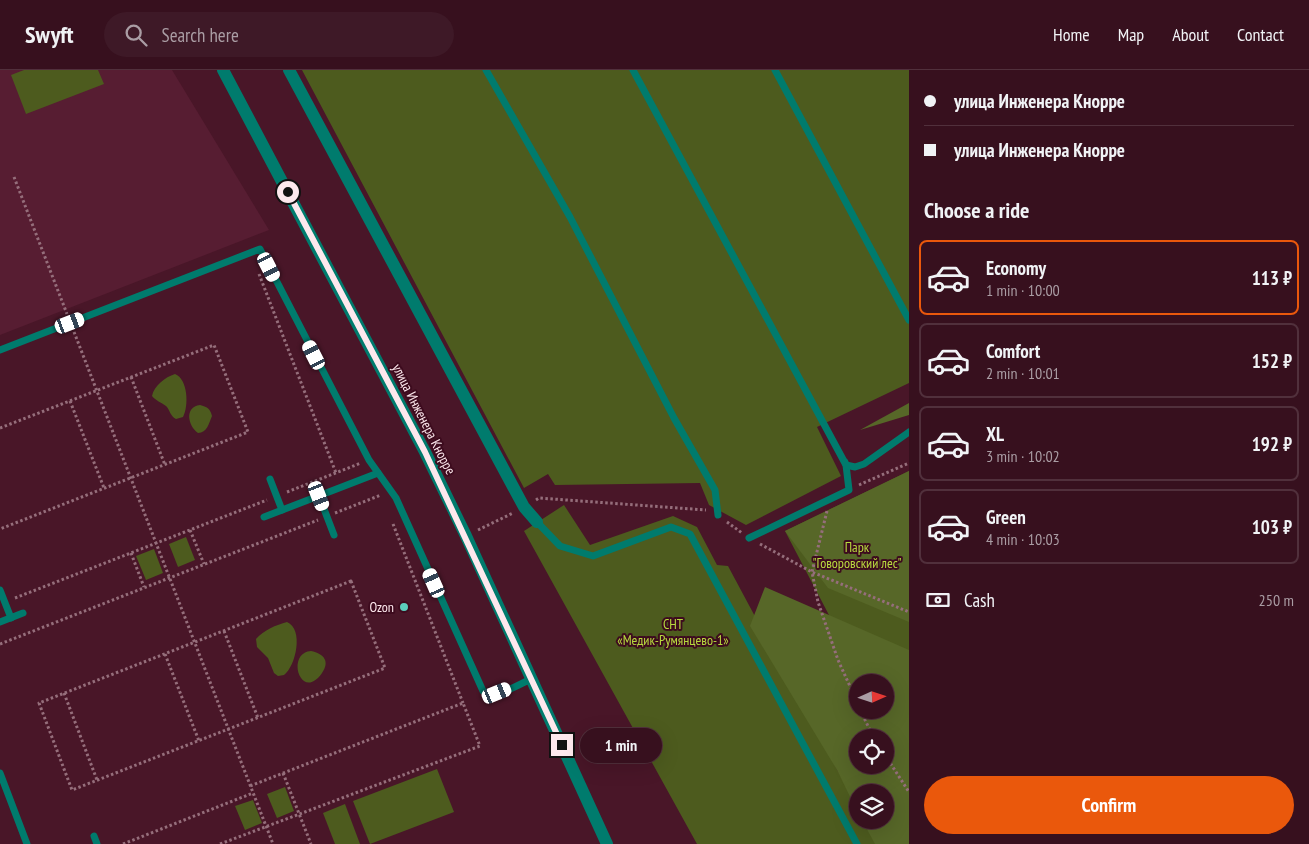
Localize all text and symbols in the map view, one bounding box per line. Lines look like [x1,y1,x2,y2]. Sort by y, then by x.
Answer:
search box [104,12,454,57]
text: Swyft [25,19,74,50]
icon: search [122,21,150,49]
text: Search here [162,23,239,47]
text: Home [1053,23,1090,46]
text: Map [1118,23,1144,46]
text: About [1172,23,1209,46]
text: Contact [1237,23,1284,46]
text: улица Инженера Кнорре [954,89,1125,113]
text: улица Инженера Кнорре [954,138,1125,162]
route start [277,181,299,203]
text: Choose a ride [924,196,1029,224]
car [255,250,282,284]
icon: car [926,255,971,300]
text: Economy [986,256,1046,280]
text: 113 ₽ [1252,266,1292,290]
text: 1 min · 10:00 [986,280,1060,300]
car [53,311,86,335]
car [300,338,327,372]
icon: car [926,338,971,383]
text: Comfort [986,339,1040,363]
text: 152 ₽ [1252,349,1292,373]
street label: улица Инженера Кнорре [388,361,460,478]
text: 2 min · 10:01 [986,363,1060,383]
icon: car [926,421,971,466]
text: XL [986,422,1004,446]
text: 192 ₽ [1252,432,1292,456]
text: 3 min · 10:02 [986,446,1060,466]
car [306,479,331,513]
icon: car [926,504,971,549]
text: Green [986,505,1026,529]
text: 103 ₽ [1252,515,1292,539]
text: 4 min · 10:03 [986,529,1060,549]
park label: Парк "Говоровский лес" [812,538,902,572]
car [421,566,446,600]
icon: cash [924,586,952,614]
text: Cash [964,588,995,612]
text: 250 m [1259,590,1294,610]
place label: Ozon [369,598,394,616]
marker: Ozon [398,601,410,613]
park label: СНТ «Медик-Румянцево-1» [617,615,729,649]
north arrow [849,674,894,719]
map controls [849,674,894,829]
car [480,680,513,706]
callout: 1 min [580,728,662,762]
button: locate [849,729,894,774]
route end [551,734,573,756]
text: 1 min [605,735,637,755]
button: Confirm [924,776,1294,834]
button: layers [849,784,894,829]

